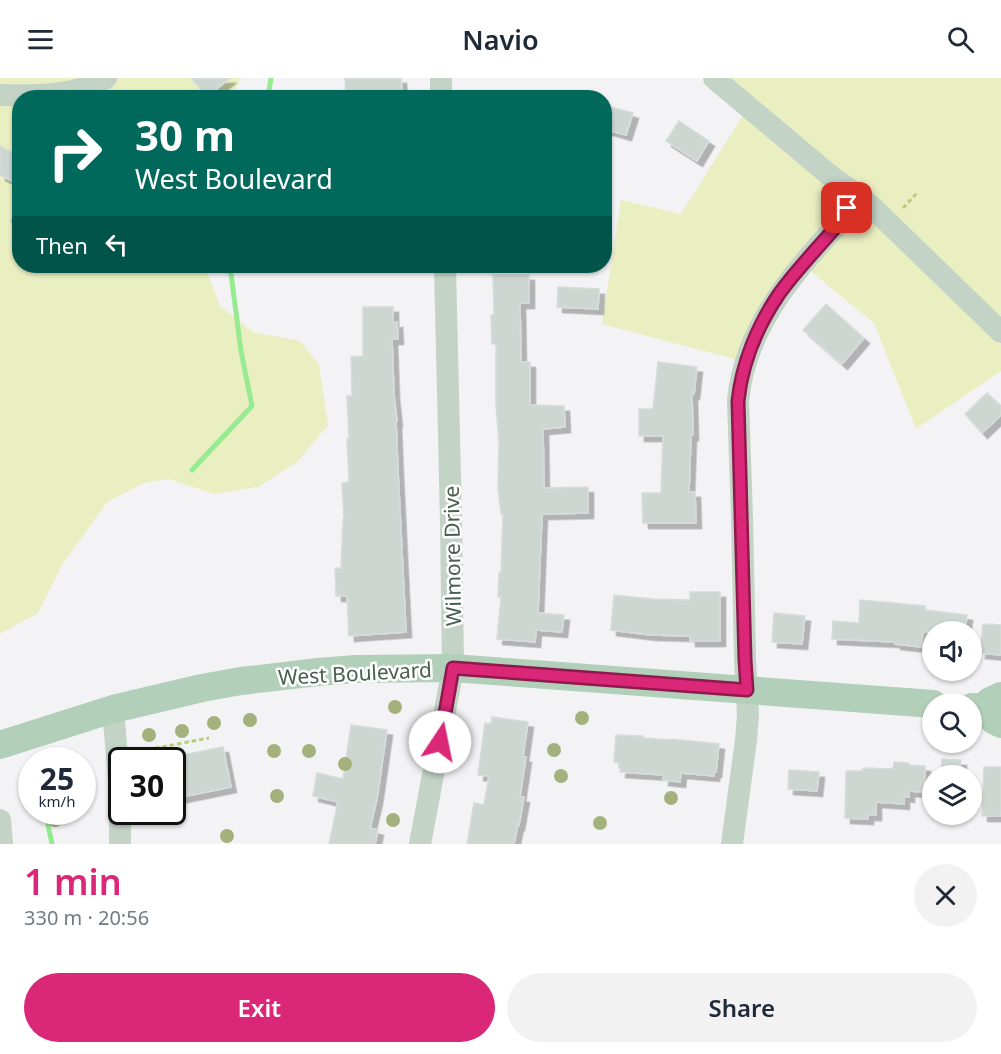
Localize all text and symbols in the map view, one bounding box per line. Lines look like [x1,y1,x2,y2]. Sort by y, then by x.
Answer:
text: Navio [462,21,539,58]
icon: menu [24,23,57,56]
icon: search [944,23,977,56]
text: 30 m [135,106,235,163]
icon: right [36,114,114,192]
text: West Boulevard [135,160,333,197]
pin [821,182,872,233]
icon: arrive [830,191,863,224]
icon: left [100,228,133,261]
text: Then [36,230,88,260]
street label: Wilmore Drive [437,486,467,626]
map controls [922,621,982,825]
button: sound [922,621,982,681]
street label: West Boulevard [277,655,433,691]
button: search [922,693,982,753]
position arrow [408,710,472,774]
speed limit sign: 30 [108,747,186,825]
text: 25 [40,758,74,799]
button: layers [922,765,982,825]
text: km/h [39,791,75,811]
text: 1 min [24,857,122,906]
button: close [914,864,977,927]
text: 330 m · 20:56 [24,904,149,931]
button: Exit [24,973,495,1042]
button: Share [507,973,977,1042]

